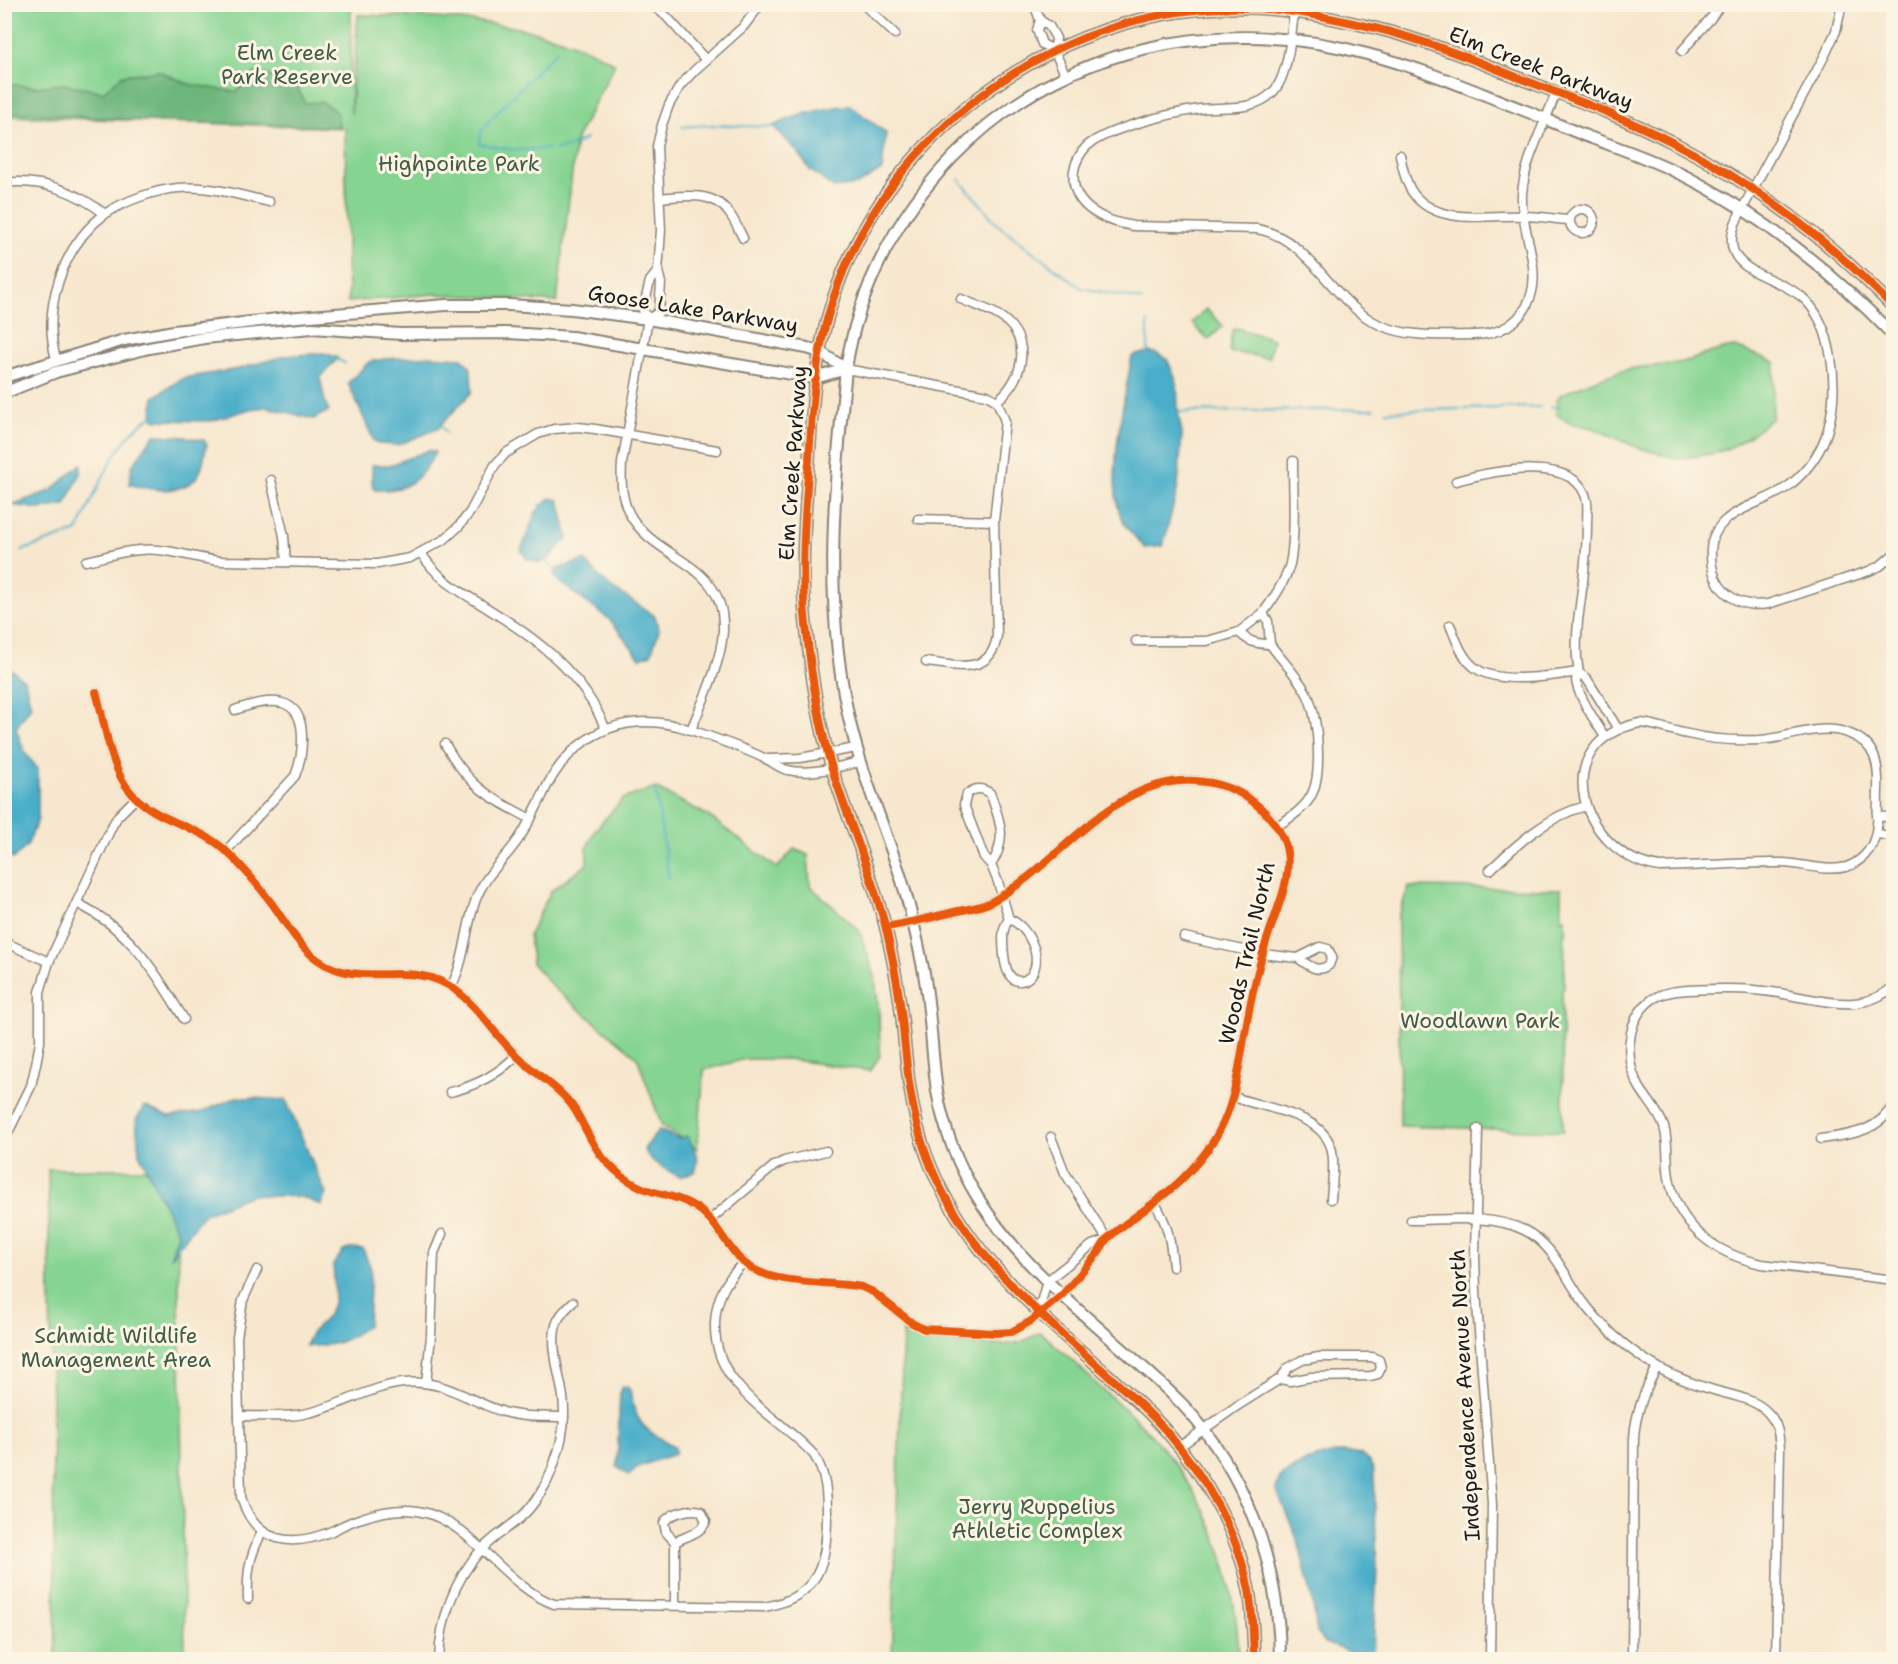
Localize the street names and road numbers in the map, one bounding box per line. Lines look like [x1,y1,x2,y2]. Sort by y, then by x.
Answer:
street label: Elm Creek Parkway [1445,20,1637,116]
street label: Goose Lake Parkway [586,279,800,339]
street label: Elm Creek Parkway [772,365,814,561]
street label: Woods Trail North [1212,859,1282,1047]
street label: Independence Avenue North [1443,1248,1487,1542]

